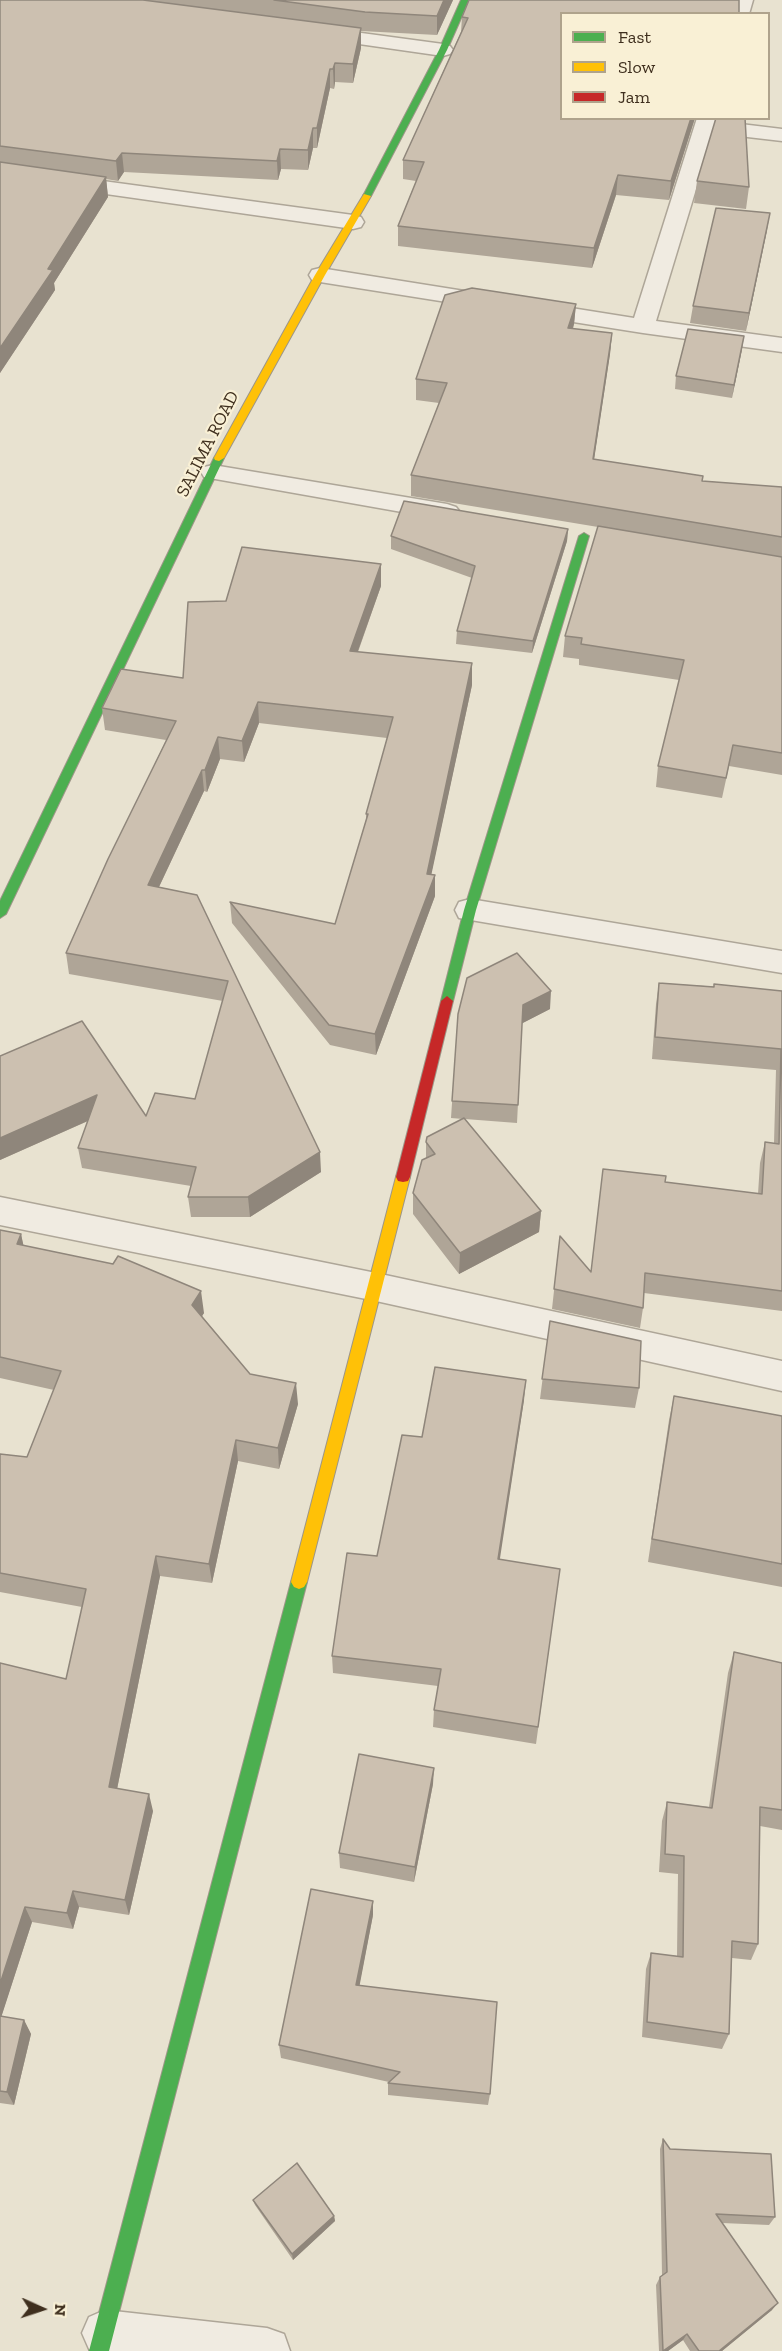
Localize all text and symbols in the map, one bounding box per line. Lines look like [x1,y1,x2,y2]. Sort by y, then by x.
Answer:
legend [560,12,770,120]
text: Fast [618,26,651,48]
text: Slow [618,56,655,78]
text: Jam [618,86,650,108]
street label: SALIMA ROAD [172,387,244,501]
north arrow [12,2279,72,2339]
text: N [51,2303,70,2317]

